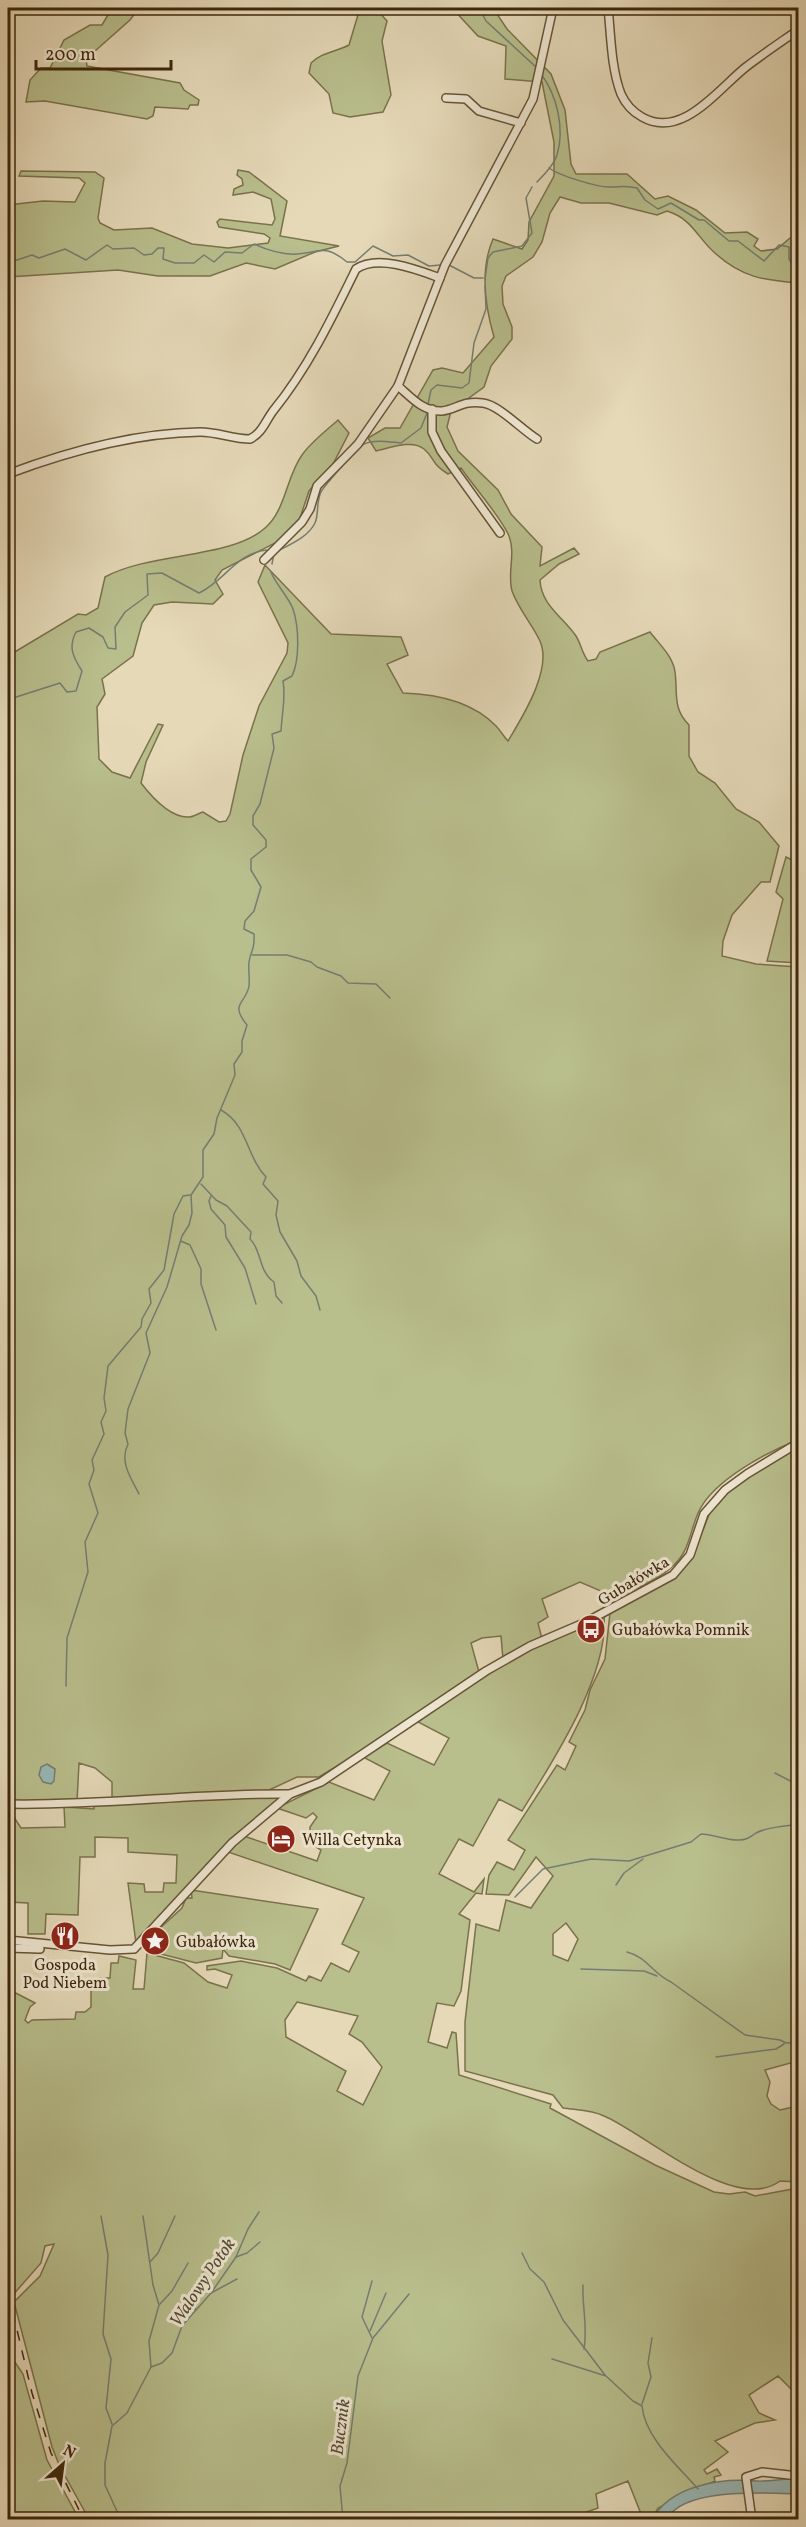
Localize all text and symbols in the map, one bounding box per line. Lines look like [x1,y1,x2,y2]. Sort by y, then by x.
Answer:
scale bar [36,33,171,71]
text: 200 m [45,43,96,68]
street label: Gubałówka [594,1552,674,1612]
bus stop icon: Gubałówka Pomnik [575,1613,607,1645]
place label: Gubałówka Pomnik [612,1620,750,1642]
hotel icon: Willa Cetynka [265,1823,297,1855]
place label: Willa Cetynka [302,1830,402,1852]
restaurant icon: Gospoda Pod Niebem [49,1920,81,1952]
place icon: Gubałówka [139,1925,171,1957]
place label: Gubałówka [176,1932,256,1954]
place label: Gospoda Pod Niebem [23,1955,107,1995]
water label: Walowy Potok [164,2233,242,2332]
water label: Bucznik [326,2398,357,2457]
north arrow [33,2434,93,2494]
text: N [59,2440,80,2465]

